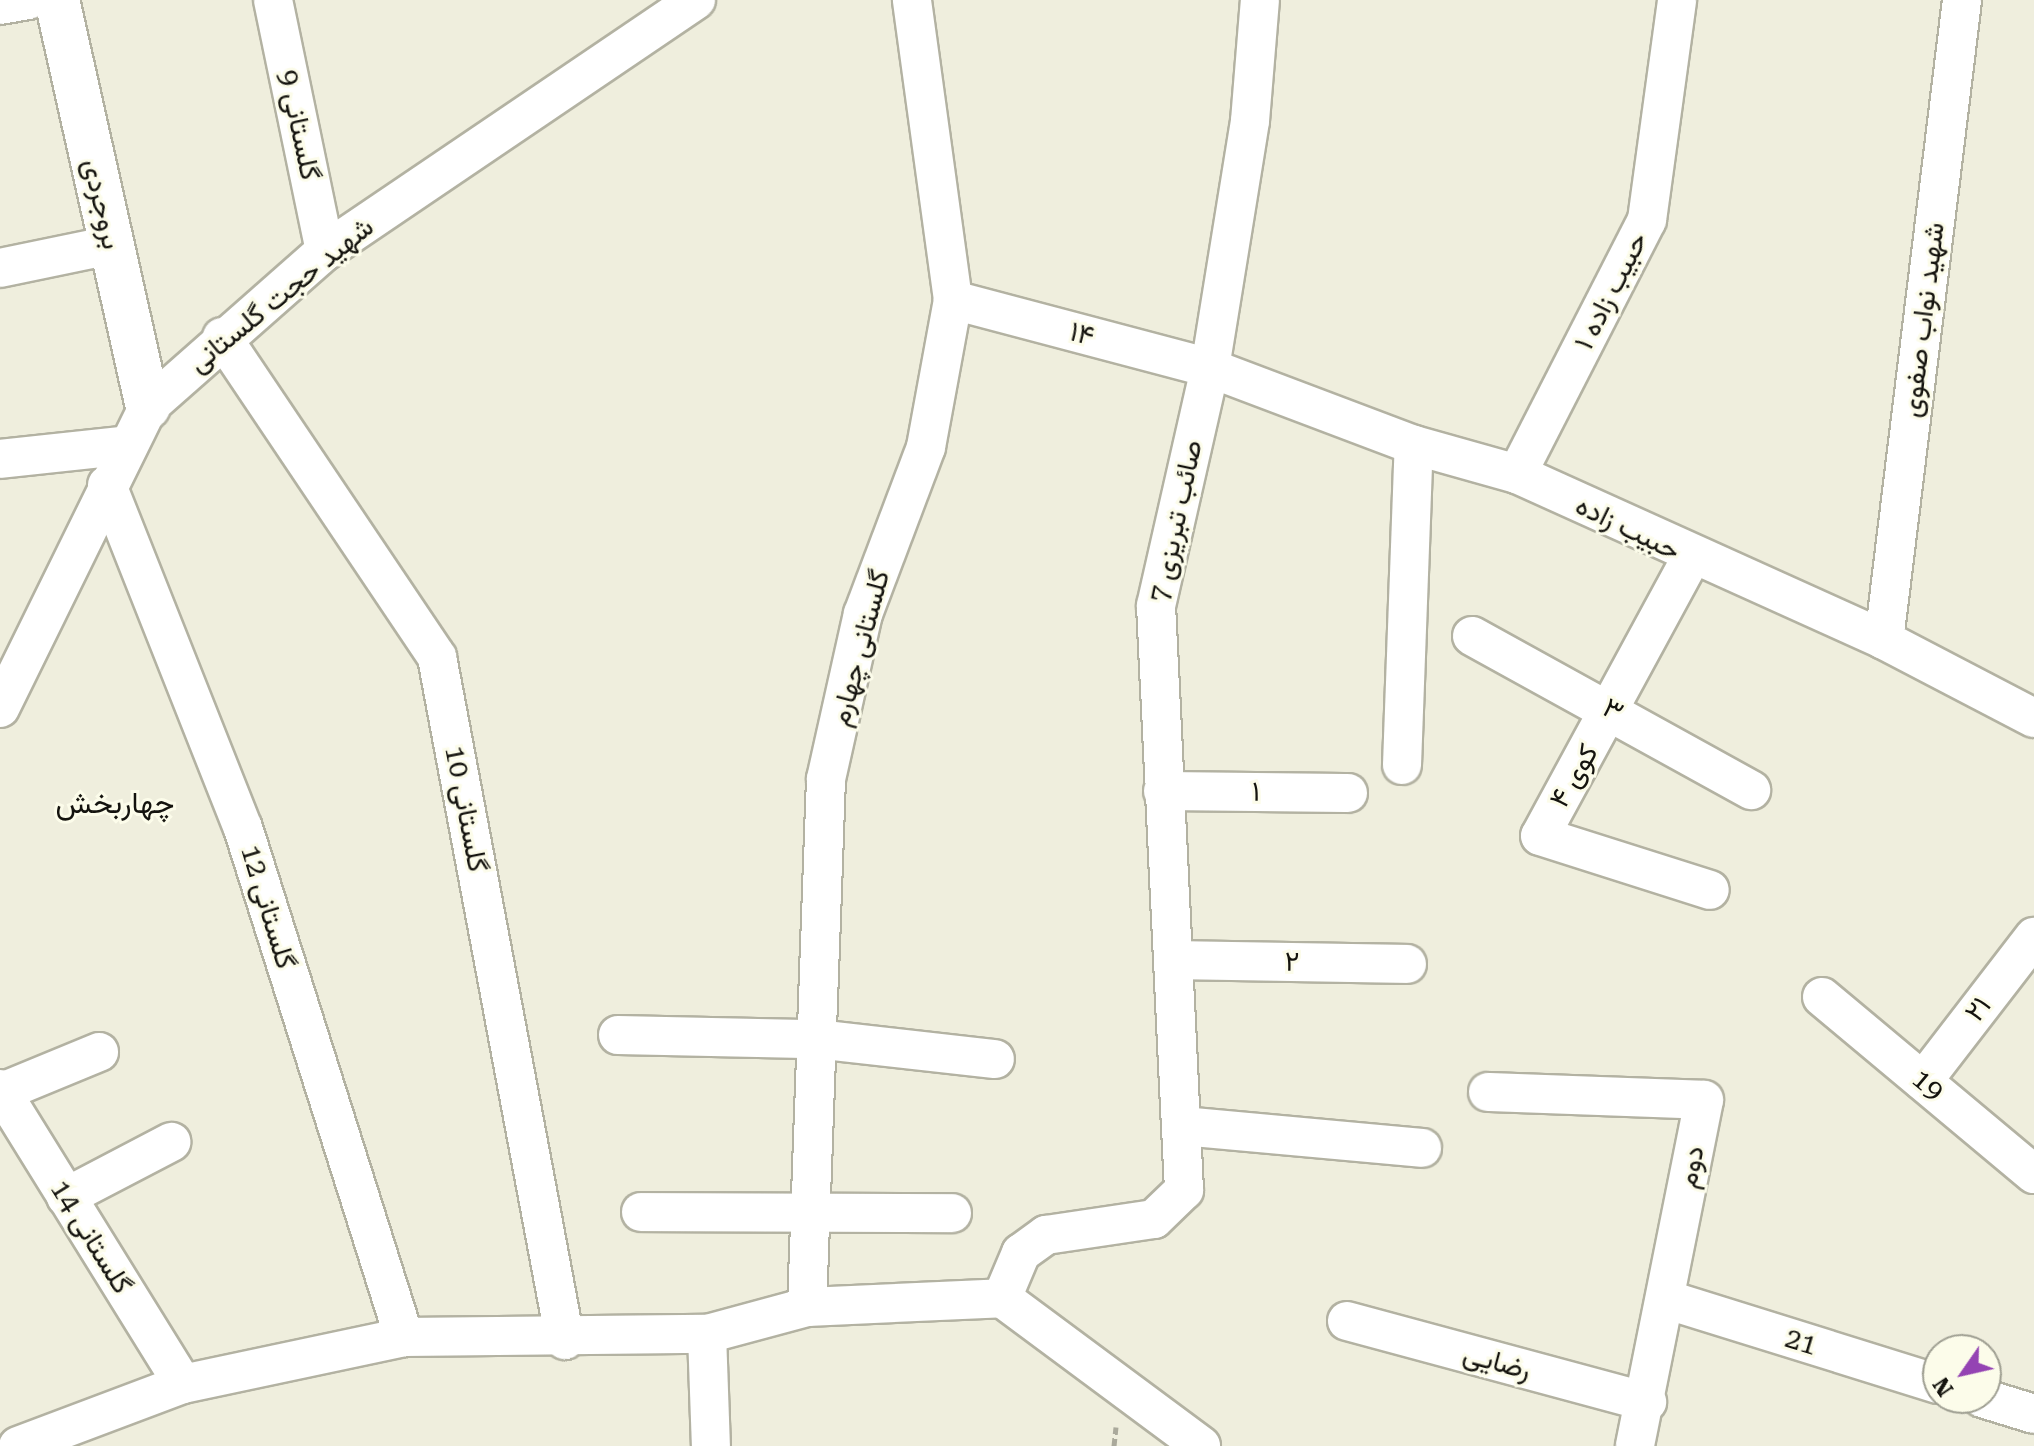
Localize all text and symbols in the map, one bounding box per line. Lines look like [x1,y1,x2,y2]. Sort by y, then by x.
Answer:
street label: گلستانی 9 [271,67,327,183]
street label: بروجردی [75,156,129,252]
street label: شهید حجت گلستانی [182,210,380,380]
street label: شهید نواب صفوی [1894,221,1952,419]
street label: حبیب زاده ۱ [1567,227,1655,355]
street label: ۱۴ [1066,315,1098,353]
street label: صائب تبریزی 7 [1142,437,1210,605]
street label: حبیب زاده [1570,488,1686,568]
street label: گلستانی چهارم [823,566,897,730]
street label: ۳ [1597,691,1629,729]
street label: کوی ۴ [1543,738,1605,814]
street label: گلستانی 10 [437,743,495,875]
street label: ۱ [1252,775,1260,809]
district label: چهاربخش [56,785,174,821]
street label: گلستانی 12 [233,841,303,973]
street label: ۲ [1284,945,1300,979]
street label: ۲۱ [1958,990,1998,1028]
street label: 19 [1905,1062,1951,1108]
street label: دوم [1670,1143,1712,1191]
street label: گلستانی 14 [43,1174,139,1300]
street label: 21 [1781,1321,1821,1363]
north arrow [1922,1334,2002,1414]
street label: رضایی [1459,1337,1535,1387]
text: N [1928,1373,1958,1401]

